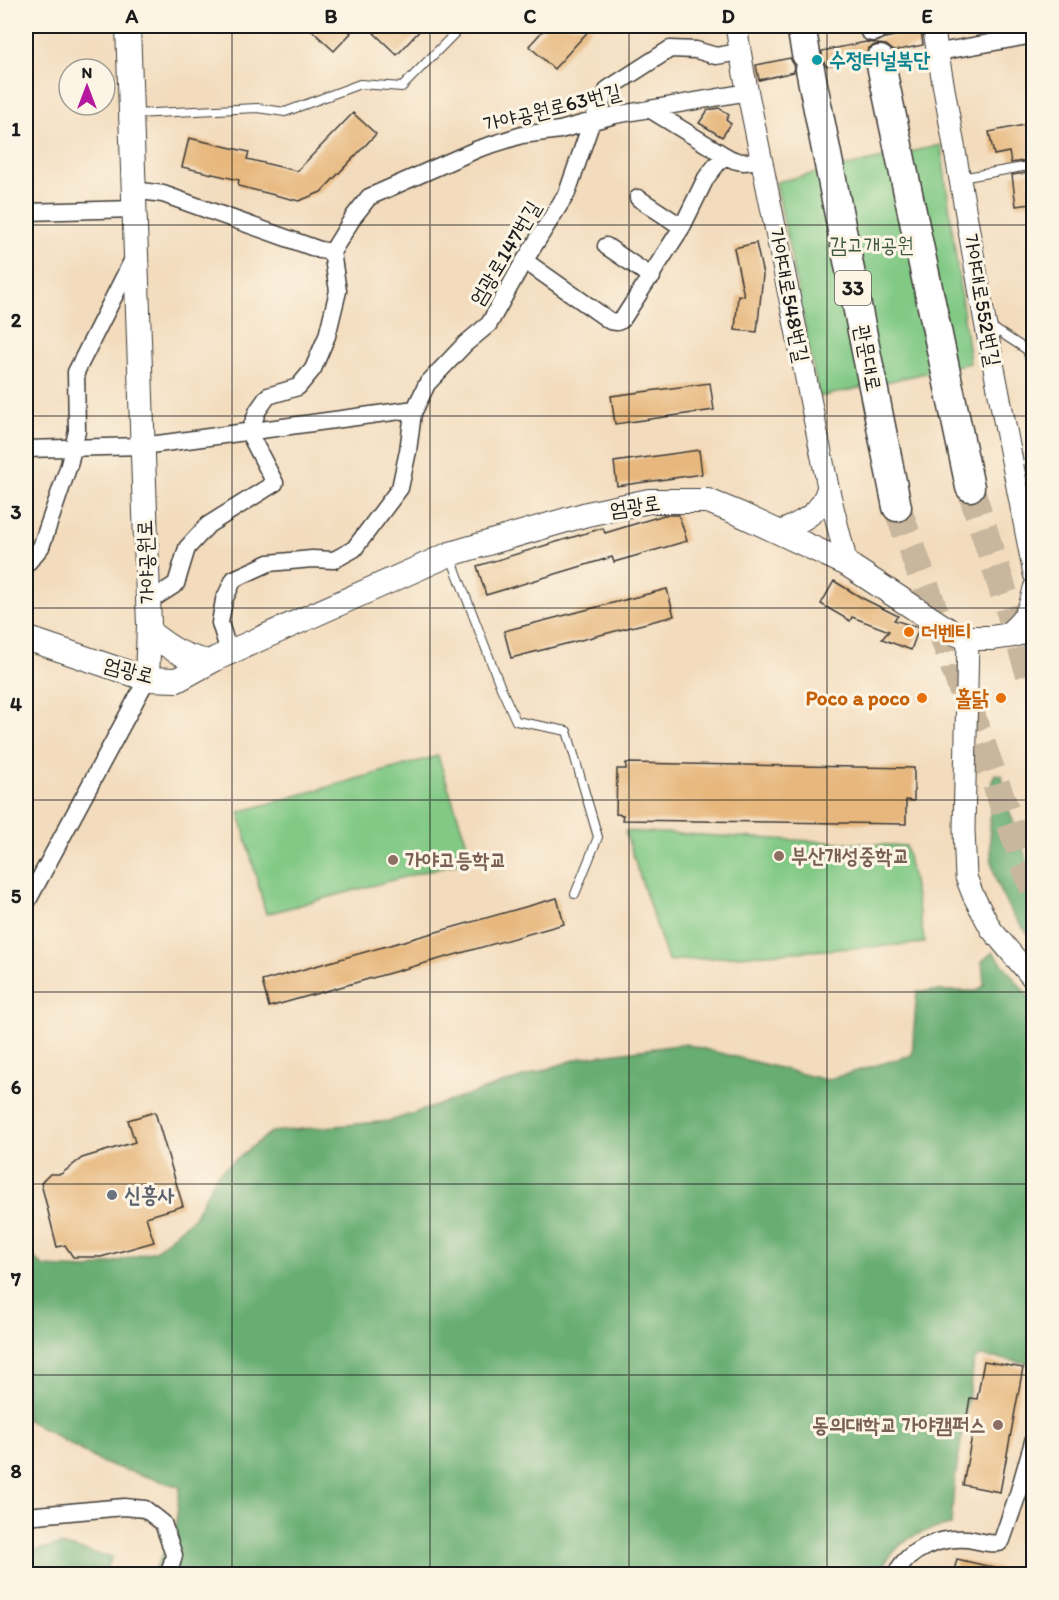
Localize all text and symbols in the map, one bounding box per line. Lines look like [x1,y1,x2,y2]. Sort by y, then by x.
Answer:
text: A [125,4,139,28]
text: B [325,4,338,28]
text: C [524,4,537,28]
text: D [721,4,735,28]
text: E [921,4,933,28]
place label: 수정터널북단 [829,47,930,72]
marker: 수정터널북단 [810,53,824,67]
north arrow [57,57,117,117]
text: N [82,63,92,82]
street label: 가야공원로63번길 [481,78,623,137]
text: 1 [11,117,21,141]
street label: 엄광로147번길 [464,196,546,309]
street label: 가야대로548번길 [764,226,815,364]
park label: 감고개공원 [830,232,914,257]
street label: 가야대로552번길 [959,232,1006,368]
road number: 33 [835,271,871,305]
text: 2 [11,308,22,332]
street label: 관문대로 [850,322,887,393]
street label: 엄광로 [608,490,662,521]
text: 3 [11,500,22,524]
street label: 가야공원로 [132,519,159,605]
place label: 더벤티 [921,619,972,644]
marker: 더벤티 [902,625,916,639]
street label: 엄광로 [101,651,157,688]
place label: Poco a poco [805,685,910,711]
place label: 홀닭 [955,685,989,710]
marker: Poco a poco [915,691,929,705]
marker: 홀닭 [994,691,1008,705]
text: 4 [10,692,22,716]
place label: 부산개성중학교 [791,843,909,868]
place label: 가야고등학교 [405,847,506,872]
marker: 부산개성중학교 [772,849,786,863]
marker: 가야고등학교 [386,853,400,867]
text: 5 [11,884,22,908]
text: 6 [11,1075,22,1099]
place label: 신흥사 [124,1182,175,1207]
marker: 신흥사 [105,1188,119,1202]
text: 7 [10,1267,21,1291]
place label: 동의대학교 가야캠퍼스 [812,1412,986,1437]
marker: 동의대학교 가야캠퍼스 [991,1418,1005,1432]
text: 8 [11,1459,22,1483]

